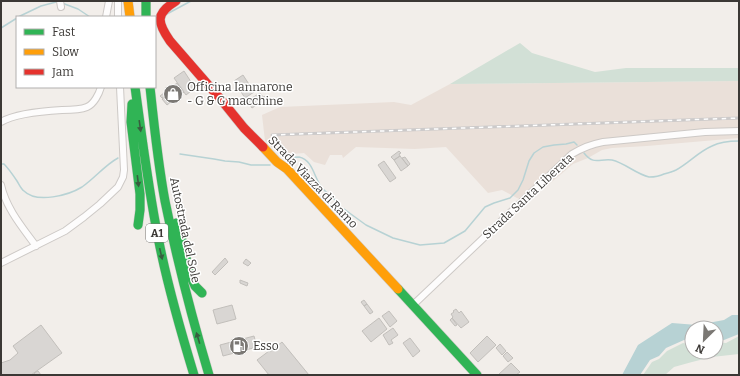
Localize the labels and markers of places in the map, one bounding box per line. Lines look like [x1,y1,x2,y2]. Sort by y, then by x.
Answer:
place label: Officina Iannarone - G & G macchine [187,80,293,108]
shop icon: Officina Iannarone - G & G macchine [162,83,184,105]
fuel station icon: Esso [228,335,250,357]
place label: Esso [253,339,279,353]

